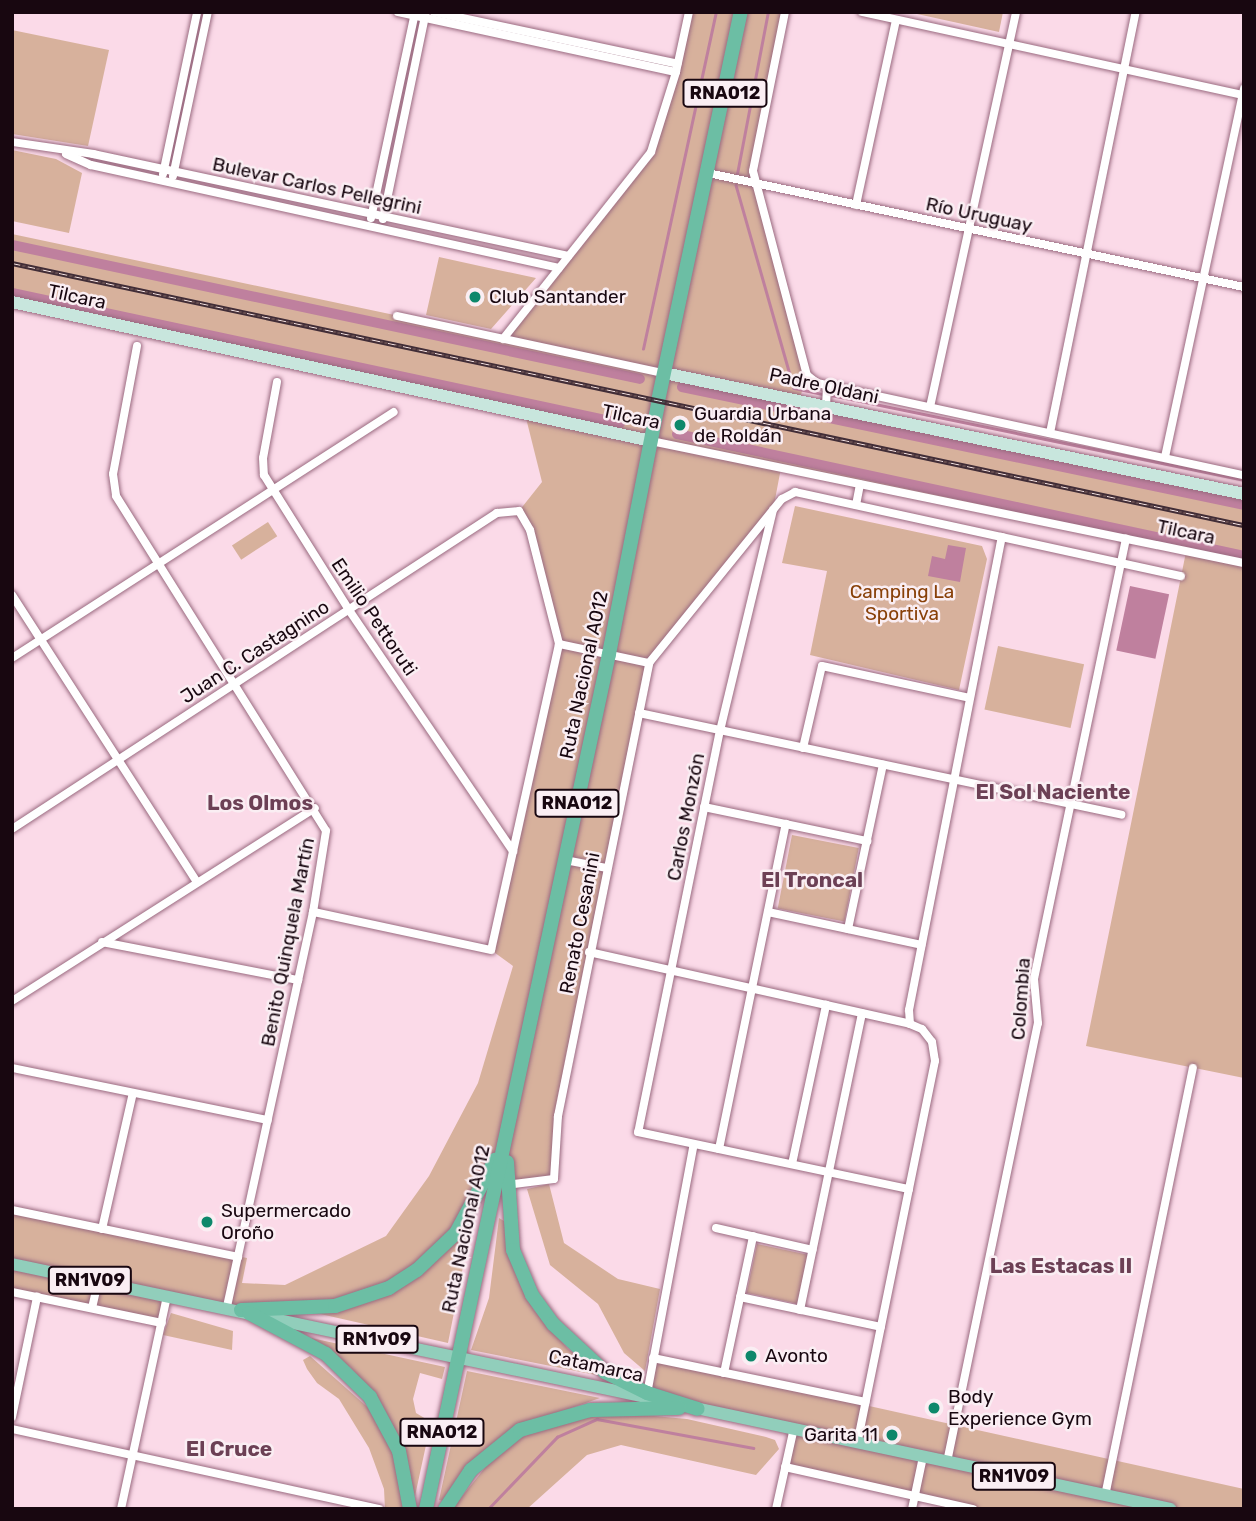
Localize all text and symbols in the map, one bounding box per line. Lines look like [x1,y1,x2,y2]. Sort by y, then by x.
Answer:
road number: RNA012 [681,78,769,108]
street label: Bulevar Carlos Pellegrini [210,153,424,219]
street label: Río Uruguay [924,193,1034,237]
street label: Tilcara [46,280,108,314]
place label: Club Santander [489,286,626,308]
marker: Club Santander [467,289,483,305]
street label: Padre Oldani [767,363,881,409]
street label: Tilcara [600,400,662,434]
place label: Guardia Urbana de Roldán [694,403,831,447]
marker: Guardia Urbana de Roldán [672,417,688,433]
street label: Tilcara [1155,515,1217,549]
street label: Emilio Pettoruti [326,554,422,680]
park label: Camping La Sportiva [850,581,954,625]
street label: Ruta Nacional A012 [555,589,613,761]
street label: Juan C. Castagnino [176,595,334,709]
street label: Carlos Monzón [662,751,710,883]
district label: El Sol Naciente [975,779,1131,805]
road number: RNA012 [533,788,621,818]
district label: Los Olmos [207,790,313,816]
street label: Benito Quinquela Martín [257,836,319,1048]
street label: Renato Cesanini [555,850,605,996]
district label: El Troncal [761,867,863,893]
street label: Colombia [1007,957,1035,1041]
street label: Ruta Nacional A012 [437,1143,495,1315]
place label: Supermercado Oroño [221,1200,351,1244]
marker: Supermercado Oroño [199,1214,215,1230]
district label: Las Estacas II [990,1253,1132,1279]
road number: RN1V09 [46,1266,134,1294]
road number: RN1v09 [335,1324,419,1354]
street label: Catamarca [547,1345,645,1387]
place label: Avonto [765,1345,828,1367]
marker: Avonto [743,1348,759,1364]
place label: Body Experience Gym [948,1386,1092,1430]
marker: Body Experience Gym [926,1400,942,1416]
road number: RNA012 [398,1418,486,1447]
place label: Garita 11 [804,1424,878,1446]
marker: Garita 11 [884,1427,900,1443]
district label: El Cruce [186,1436,272,1462]
road number: RN1V09 [970,1462,1058,1490]

